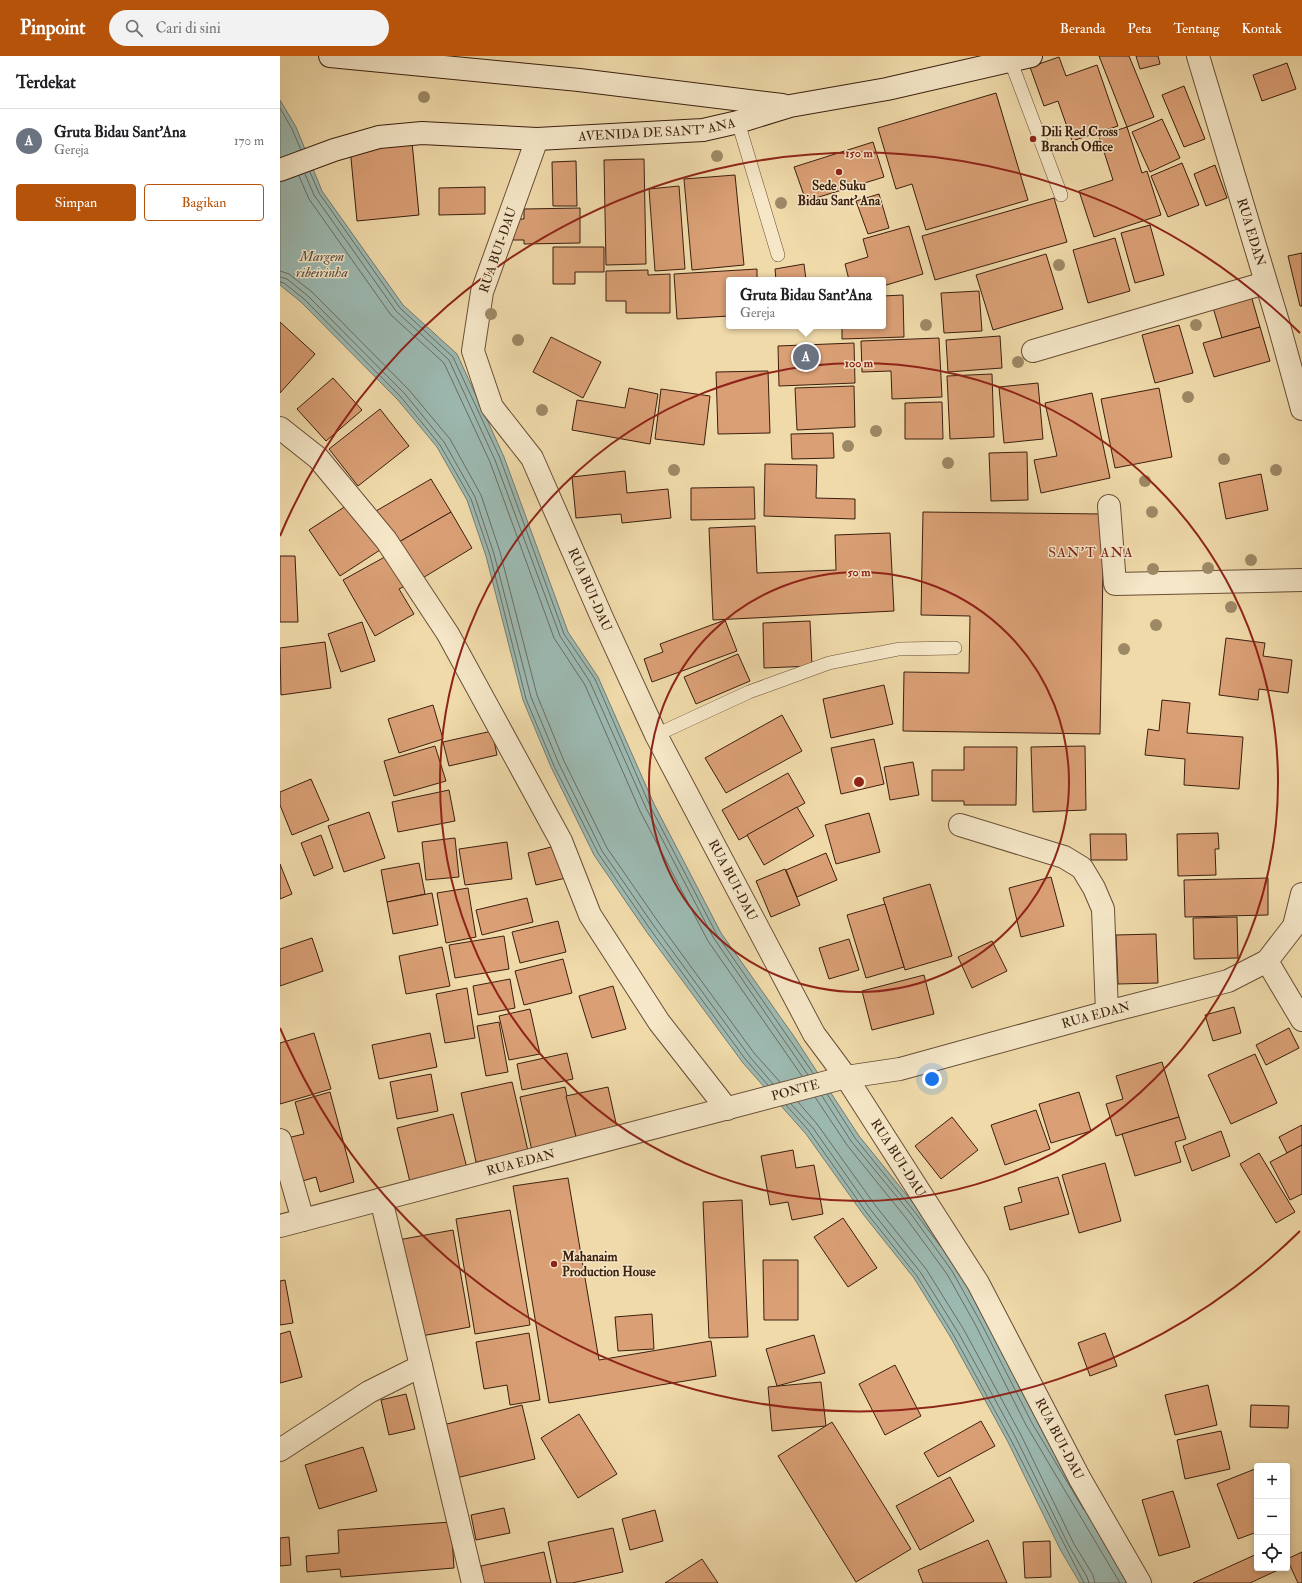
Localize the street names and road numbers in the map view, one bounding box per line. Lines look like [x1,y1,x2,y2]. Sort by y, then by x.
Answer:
street label: AVENIDA DE SANT' ANA [577,115,738,145]
street label: RUA EDAN [1233,196,1269,268]
street label: RUA BUI-DAU [476,205,520,295]
street label: RUA BUI-DAU [564,545,615,634]
street label: RUA BUI-DAU [705,837,761,924]
street label: RUA EDAN [1060,998,1132,1032]
street label: PONTE [770,1076,821,1104]
street label: RUA BUI-DAU [867,1116,929,1200]
street label: RUA EDAN [485,1146,557,1179]
street label: RUA BUI-DAU [1031,1395,1087,1483]

